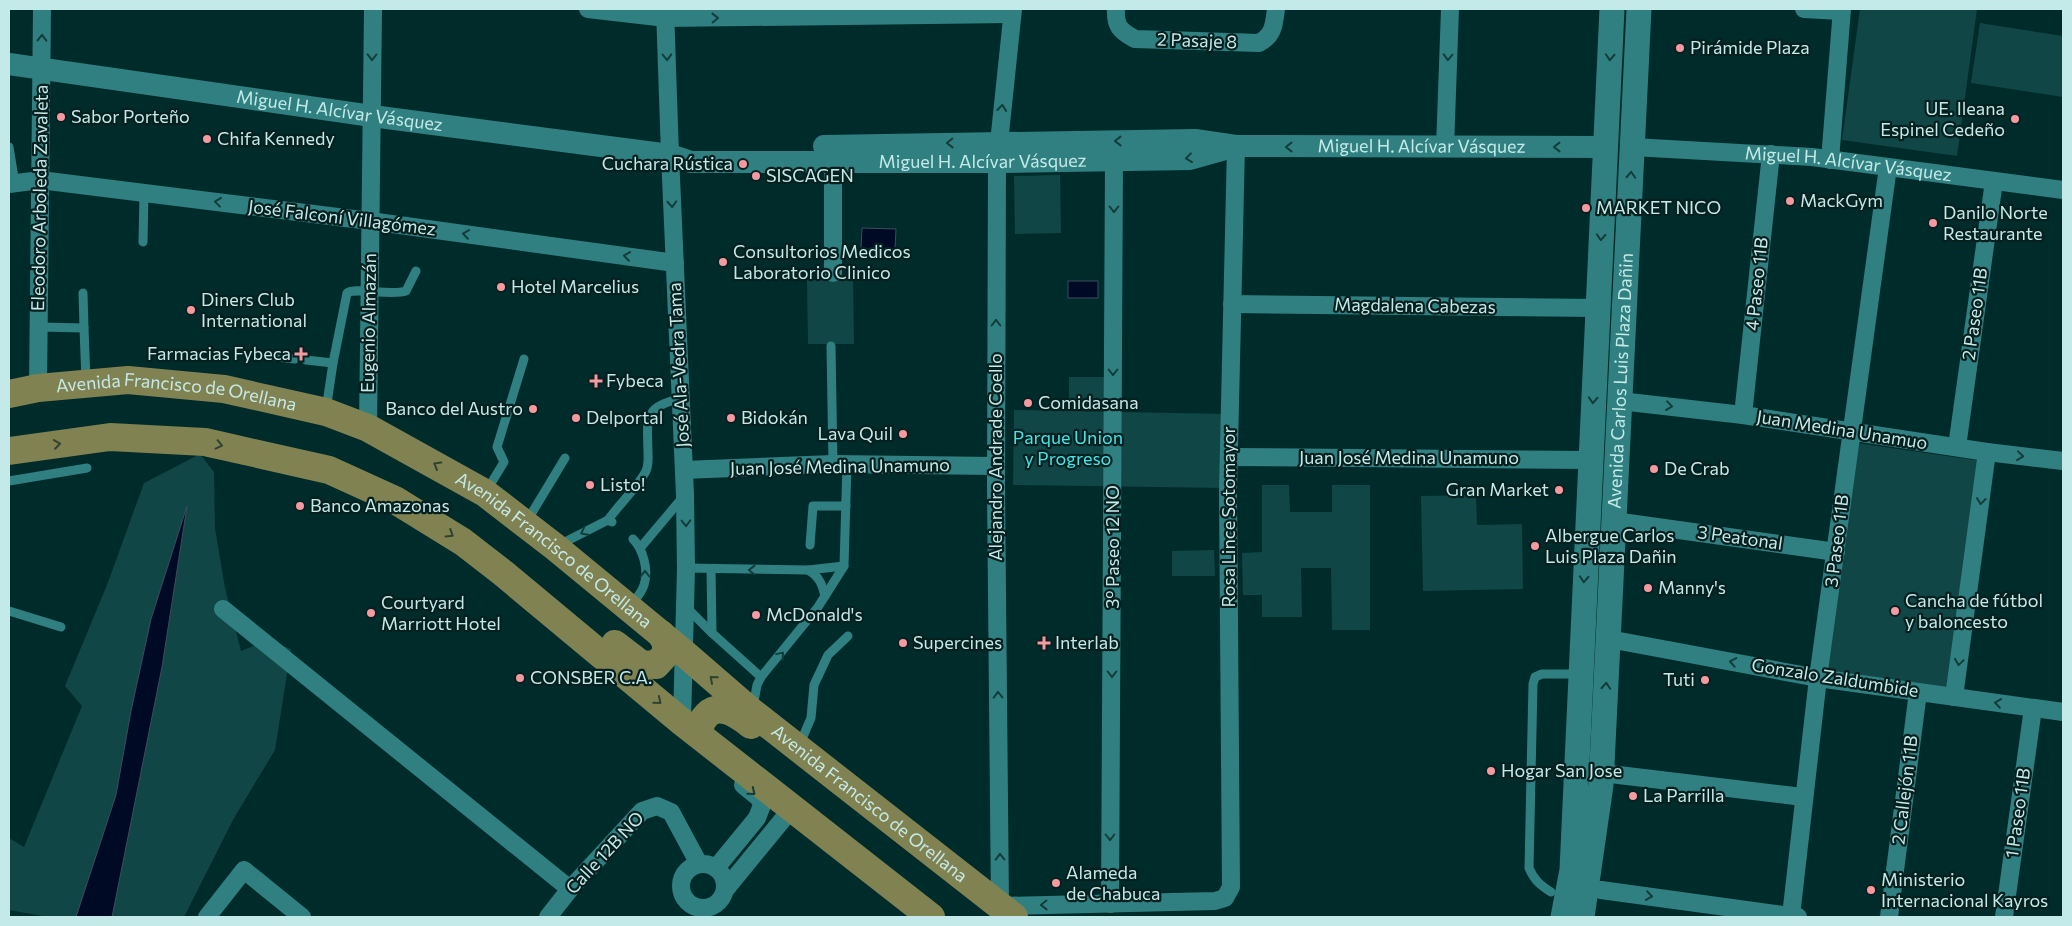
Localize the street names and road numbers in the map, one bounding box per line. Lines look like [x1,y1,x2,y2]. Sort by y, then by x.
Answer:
street label: 2 Pasaje 8 [1157,28,1238,52]
street label: Eleodoro Arboleda Zavaleta [26,85,52,311]
street label: Miguel H. Alcívar Vásquez [235,85,444,135]
street label: Miguel H. Alcívar Vásquez [1317,134,1526,157]
street label: Miguel H. Alcívar Vásquez [1744,141,1953,185]
street label: Miguel H. Alcívar Vásquez [879,149,1087,172]
street label: José Falconí Villagómez [247,195,437,239]
street label: 4 Paseo 11B [1740,236,1772,332]
street label: Avenida Carlos Luis Plaza Dañin [1603,252,1637,509]
street label: Eugenio Almazán [356,253,380,393]
street label: 2 Paseo 11B [1957,266,1991,361]
street label: José Ala-Vedra Tama [663,282,693,448]
street label: Magdalena Cabezas [1334,293,1496,317]
street label: Alejandro Andrade Coello [984,353,1006,561]
street label: Avenida Francisco de Orellana [55,368,299,415]
street label: Juan Medina Unamuo [1755,405,1929,453]
street label: Rosa Lince Sotomayor [1217,426,1239,608]
street label: Juan José Medina Unamuno [1299,446,1519,468]
street label: Juan José Medina Unamuno [730,453,950,479]
street label: Avenida Francisco de Orellana [452,467,657,632]
street label: 3º Paseo 12 NO [1101,485,1123,609]
street label: 3 Paseo 11B [1819,493,1853,589]
street label: 3 Peatonal [1696,520,1784,554]
street label: Gonzalo Zaldumbide [1750,653,1920,701]
street label: Avenida Francisco de Orellana [767,719,972,886]
street label: 2 Callejón 11B [1886,734,1922,846]
street label: 1 Paseo 11B [2000,766,2034,859]
street label: Calle 12B NO [560,806,648,898]

